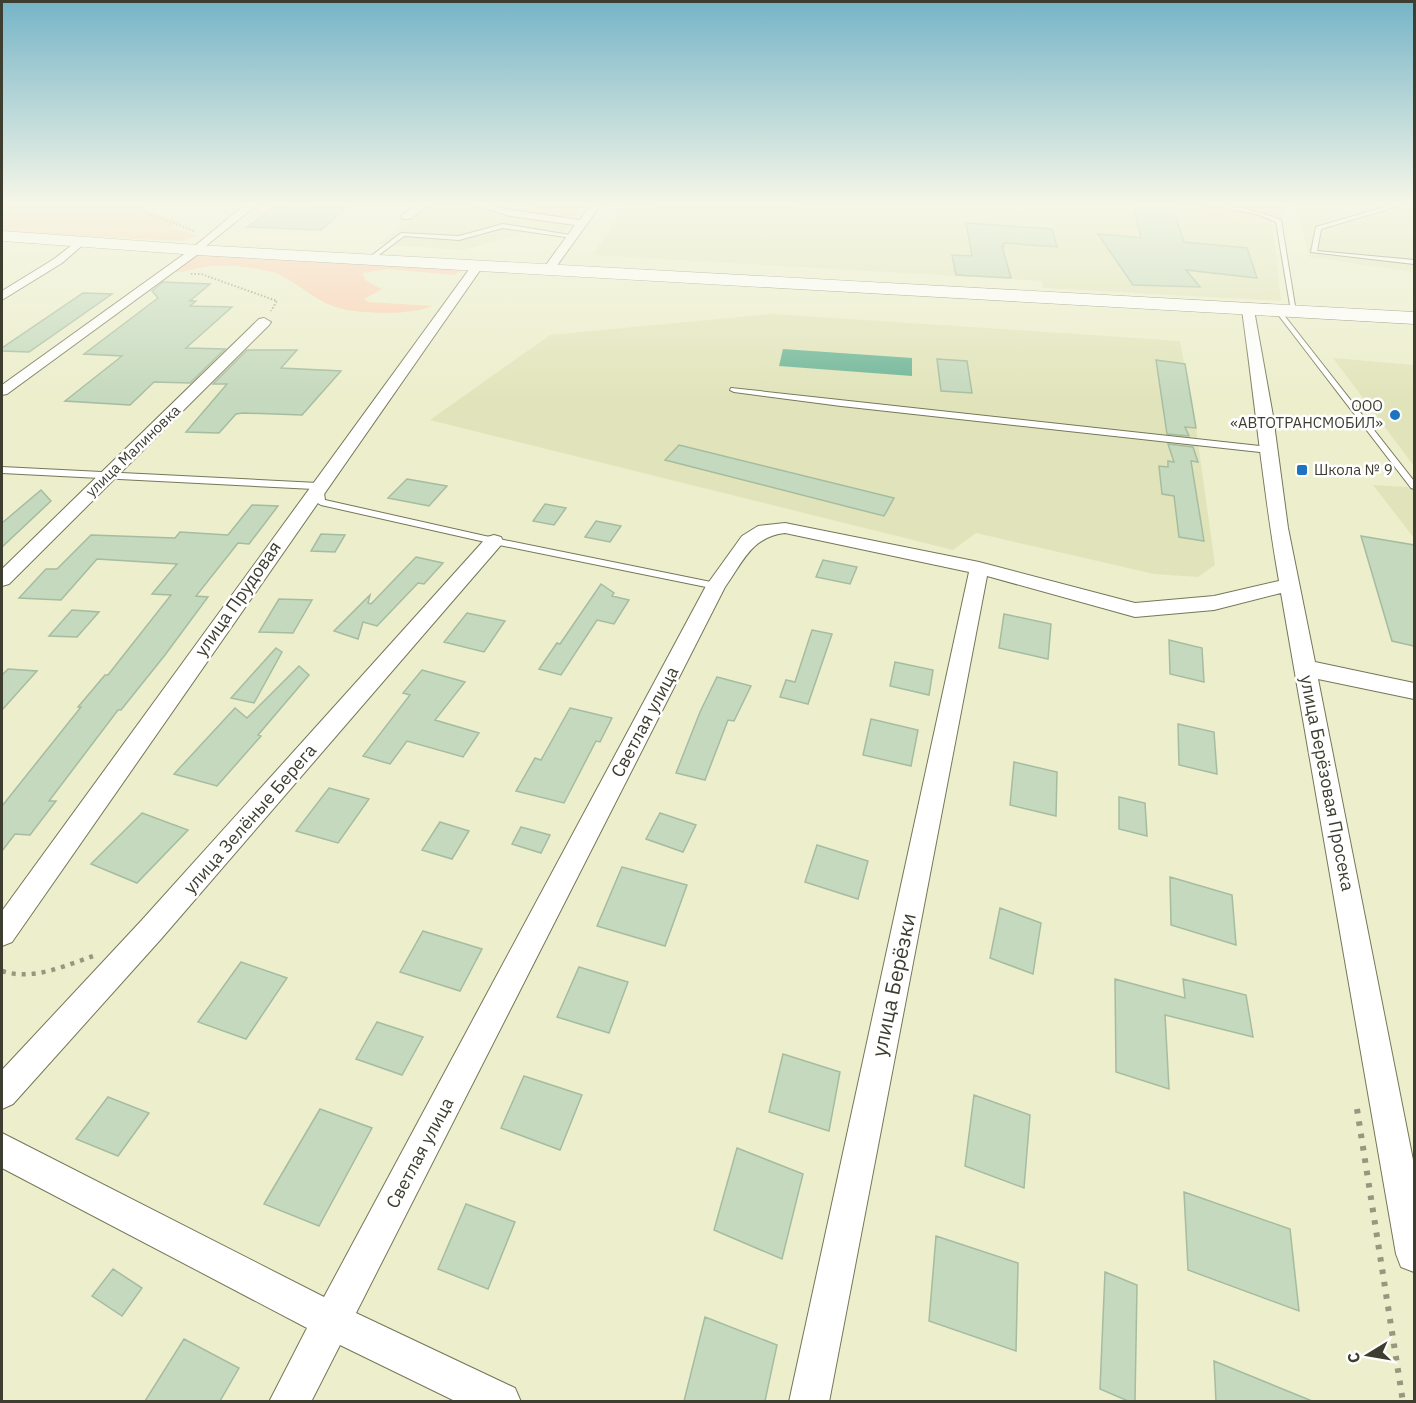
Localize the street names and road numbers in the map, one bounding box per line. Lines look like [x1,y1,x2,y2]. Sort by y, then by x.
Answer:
street label: улица Малиновка [81,401,184,501]
street label: улица Прудовая [189,537,286,661]
street label: Светлая улица [606,662,684,781]
street label: улица Берёзовая Просека [1295,673,1360,893]
street label: улица Зелёные Берега [178,739,321,898]
street label: улица Берёзки [864,910,922,1059]
street label: Светлая улица [381,1093,459,1212]

